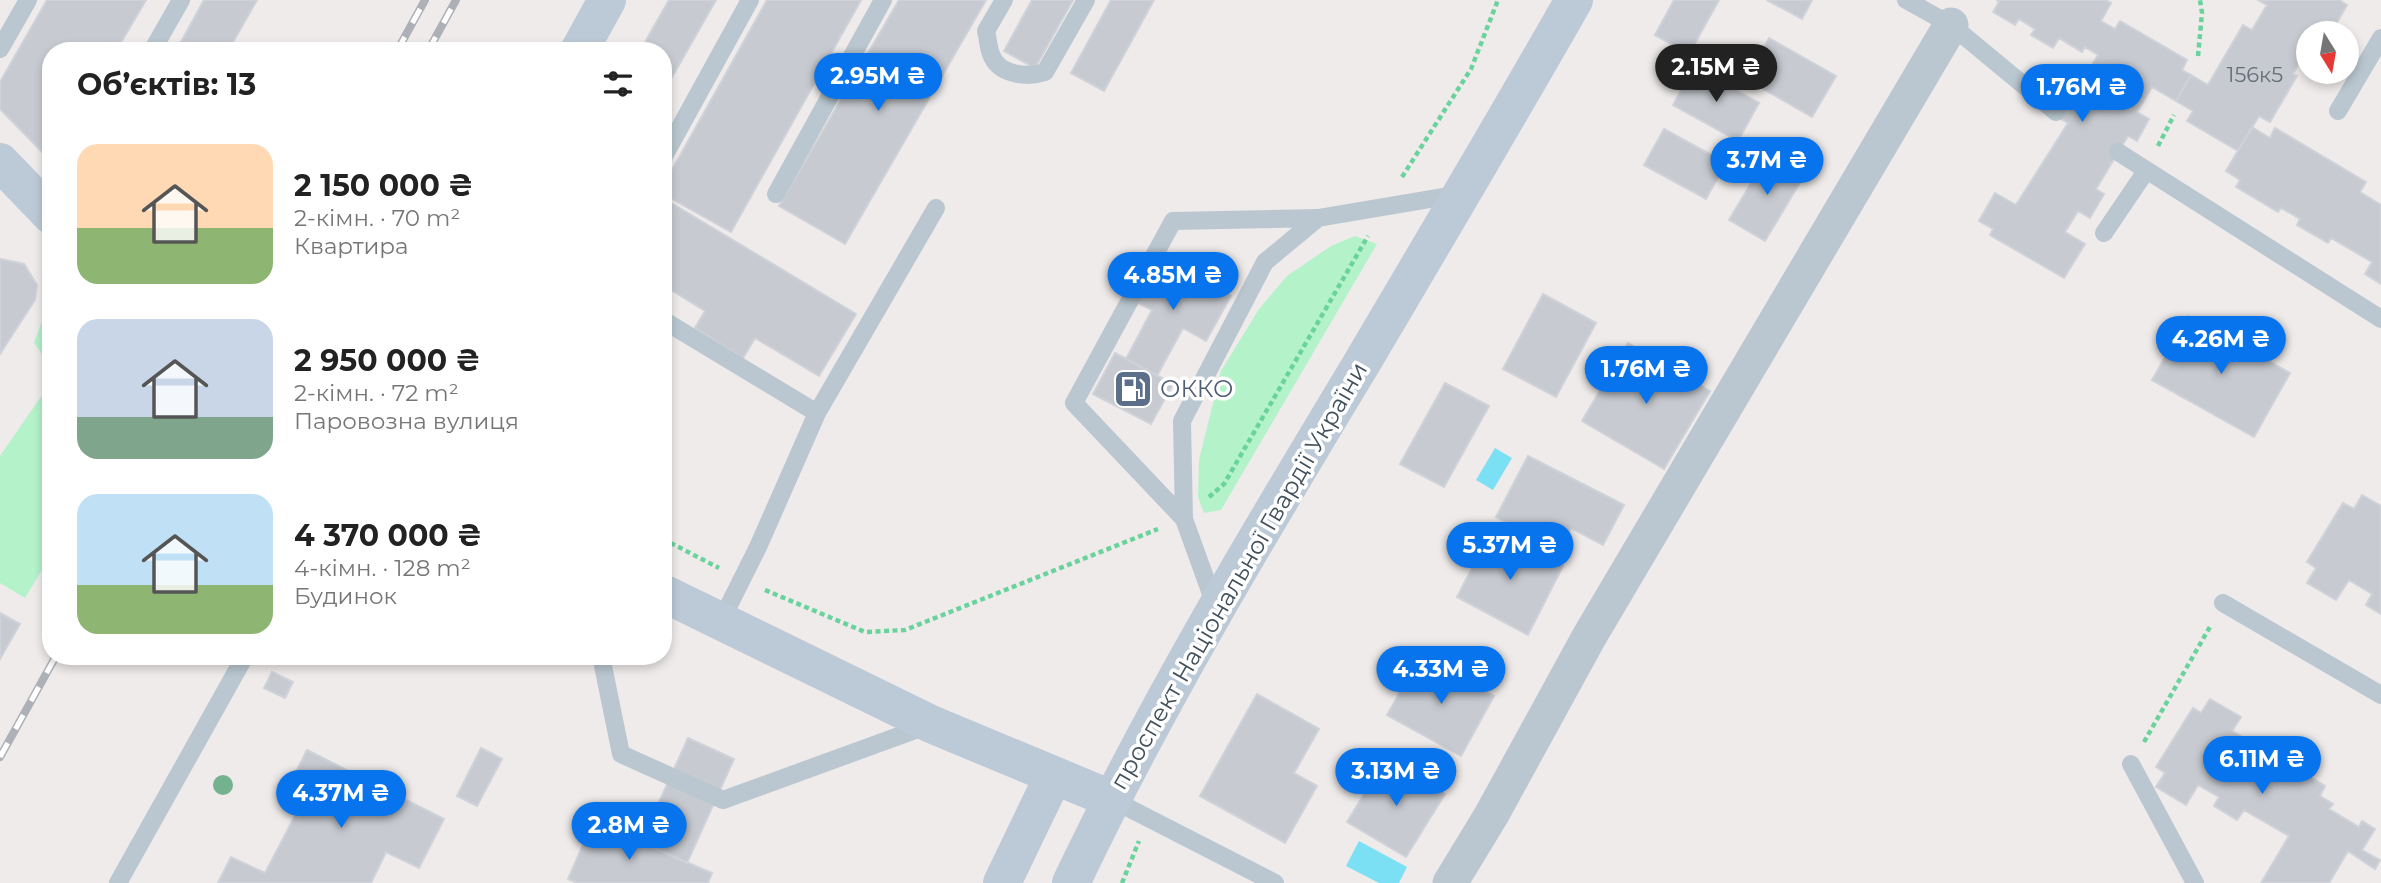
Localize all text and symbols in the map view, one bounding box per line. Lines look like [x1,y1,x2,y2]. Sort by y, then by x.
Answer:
north arrow [2296,21,2359,84]
map controls [2296,21,2359,84]
pin: 2.15M ₴ [1651,44,1781,104]
text: 2.15M ₴ [1671,53,1761,81]
pin: 2.95M ₴ [813,54,943,113]
text: 2.95M ₴ [830,62,926,90]
house number: 156к5 [2227,62,2283,87]
pin: 1.76M ₴ [2017,64,2147,124]
icon: filters [599,65,637,103]
text: Об’єктів: 13 [77,66,256,103]
text: 1.76M ₴ [2037,73,2127,101]
pin: 3.7M ₴ [1710,138,1824,197]
text: 3.7M ₴ [1727,146,1808,174]
text: 2 150 000 ₴ [294,167,473,204]
icon: home [133,172,217,256]
text: 2-кімн. · 70 m² [294,204,460,232]
text: Квартира [294,232,408,260]
pin: 4.85M ₴ [1108,252,1238,312]
text: 4.85M ₴ [1124,261,1222,289]
pin: 4.26M ₴ [2156,316,2286,376]
text: 4.26M ₴ [2172,325,2270,353]
text: 2 950 000 ₴ [294,342,480,379]
pin: 1.76M ₴ [1581,346,1711,406]
icon: home [133,347,217,431]
text: 1.76M ₴ [1601,355,1691,383]
street label: проспект Національної Гвардії України [1104,357,1373,795]
fuel station icon: ОККО [1112,368,1154,410]
place label: ОККО [1160,374,1233,403]
text: 2-кімн. · 72 m² [294,379,459,407]
text: Паровозна вулиця [294,407,519,435]
text: 4 370 000 ₴ [294,517,482,554]
icon: home [133,522,217,606]
pin: 5.37M ₴ [1445,522,1575,582]
text: 5.37M ₴ [1462,531,1558,559]
text: 4-кімн. · 128 m² [294,554,471,582]
text: Будинок [294,582,397,610]
pin: 4.33M ₴ [1376,646,1506,706]
text: 4.33M ₴ [1392,655,1490,683]
pin: 6.11M ₴ [2197,736,2327,796]
text: 6.11M ₴ [2219,745,2305,773]
pin: 3.13M ₴ [1331,748,1461,808]
text: 3.13M ₴ [1351,757,1441,785]
pin: 4.37M ₴ [276,770,406,830]
text: 4.37M ₴ [292,779,390,807]
pin: 2.8M ₴ [572,802,686,862]
text: 2.8M ₴ [588,811,670,839]

